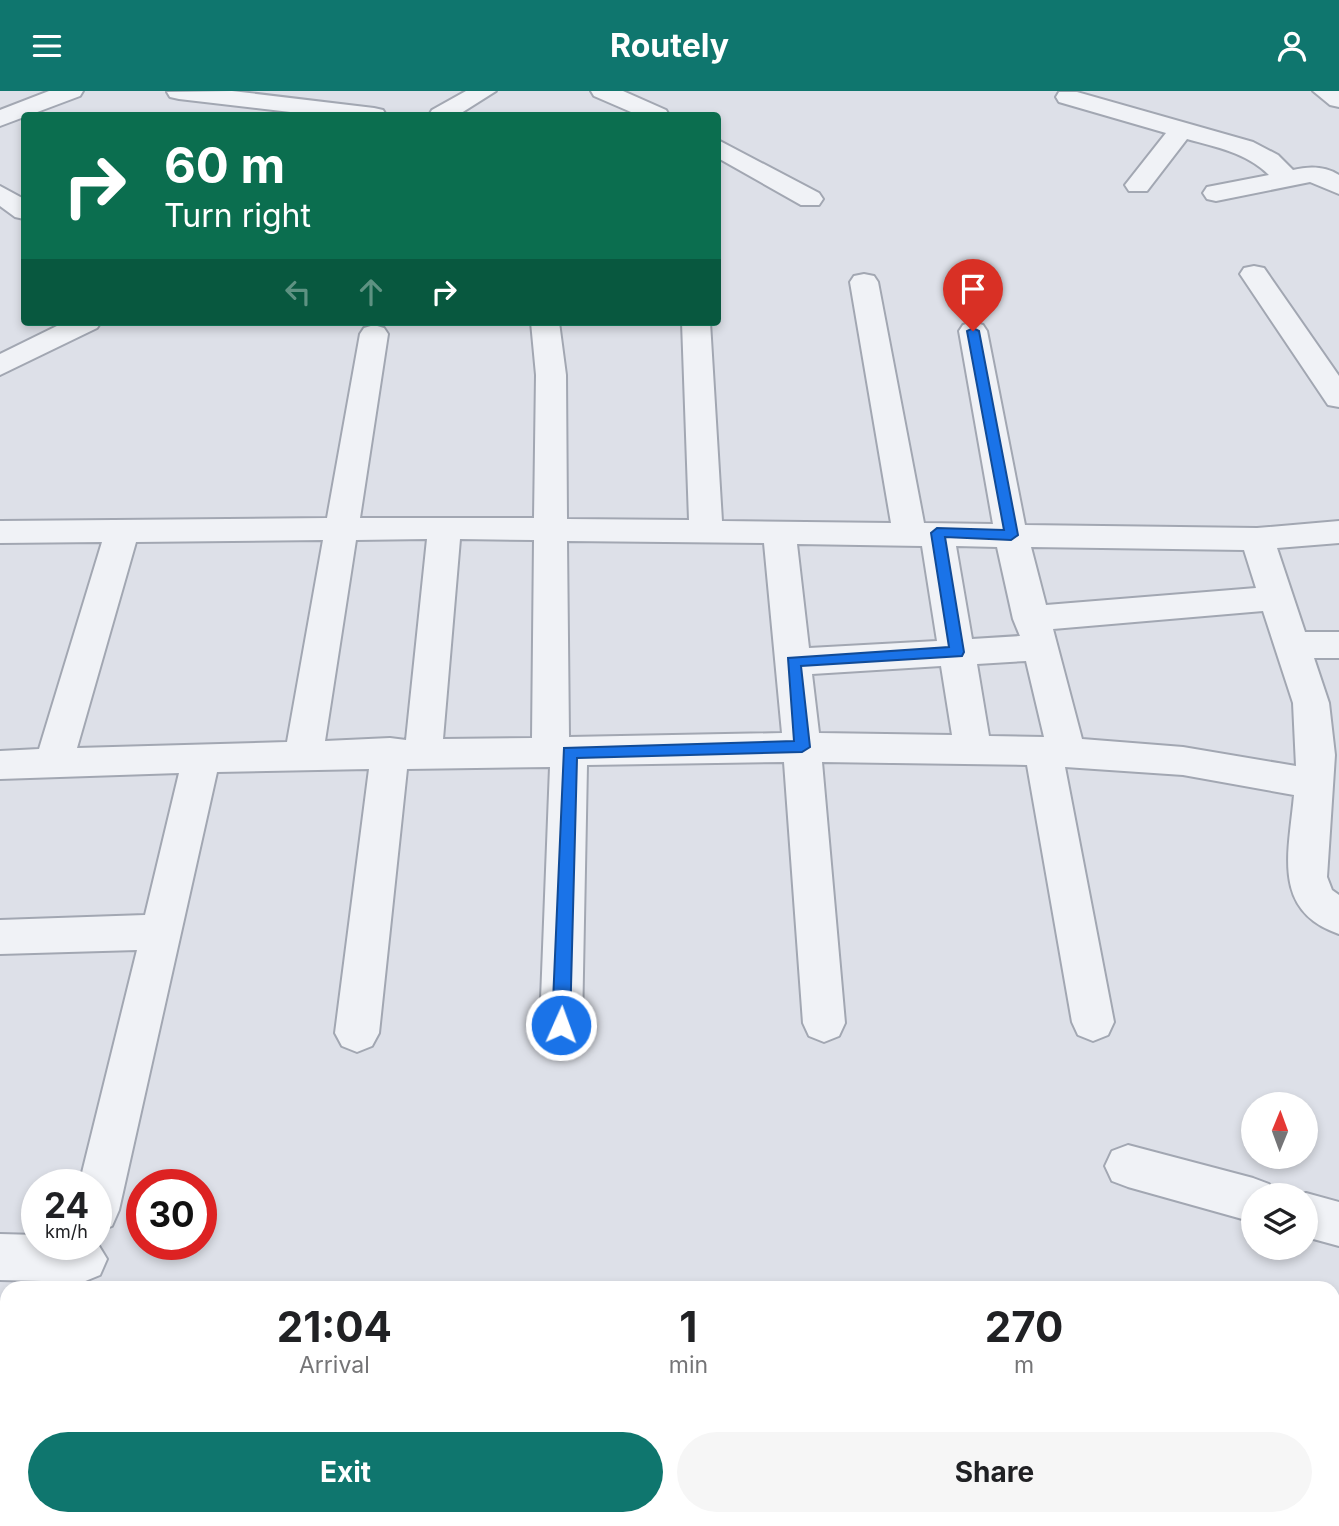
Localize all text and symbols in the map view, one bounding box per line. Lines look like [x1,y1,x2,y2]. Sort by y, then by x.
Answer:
text: Routely [610,26,729,65]
icon: menu [28,27,66,65]
icon: person [1273,27,1311,65]
text: 60 m [164,136,285,195]
icon: right [49,140,140,231]
text: Turn right [164,196,311,235]
pin [943,259,1003,331]
icon: arrive [954,270,992,308]
icon: left [279,273,317,311]
icon: ahead [352,273,390,311]
icon: right [425,273,463,311]
position arrow [524,988,598,1062]
north arrow [1241,1092,1318,1169]
map controls [1241,1092,1318,1260]
speed limit sign: 30 [126,1169,217,1260]
button: layers [1241,1183,1318,1260]
text: 24 [44,1184,89,1226]
text: km/h [45,1221,88,1242]
text: 21:04 [277,1301,392,1352]
text: 1 [679,1301,697,1352]
text: 270 [985,1301,1063,1352]
text: Arrival [299,1351,370,1379]
text: min [669,1351,708,1379]
text: m [1014,1351,1034,1379]
button: Exit [28,1432,663,1512]
button: Share [677,1432,1312,1512]

